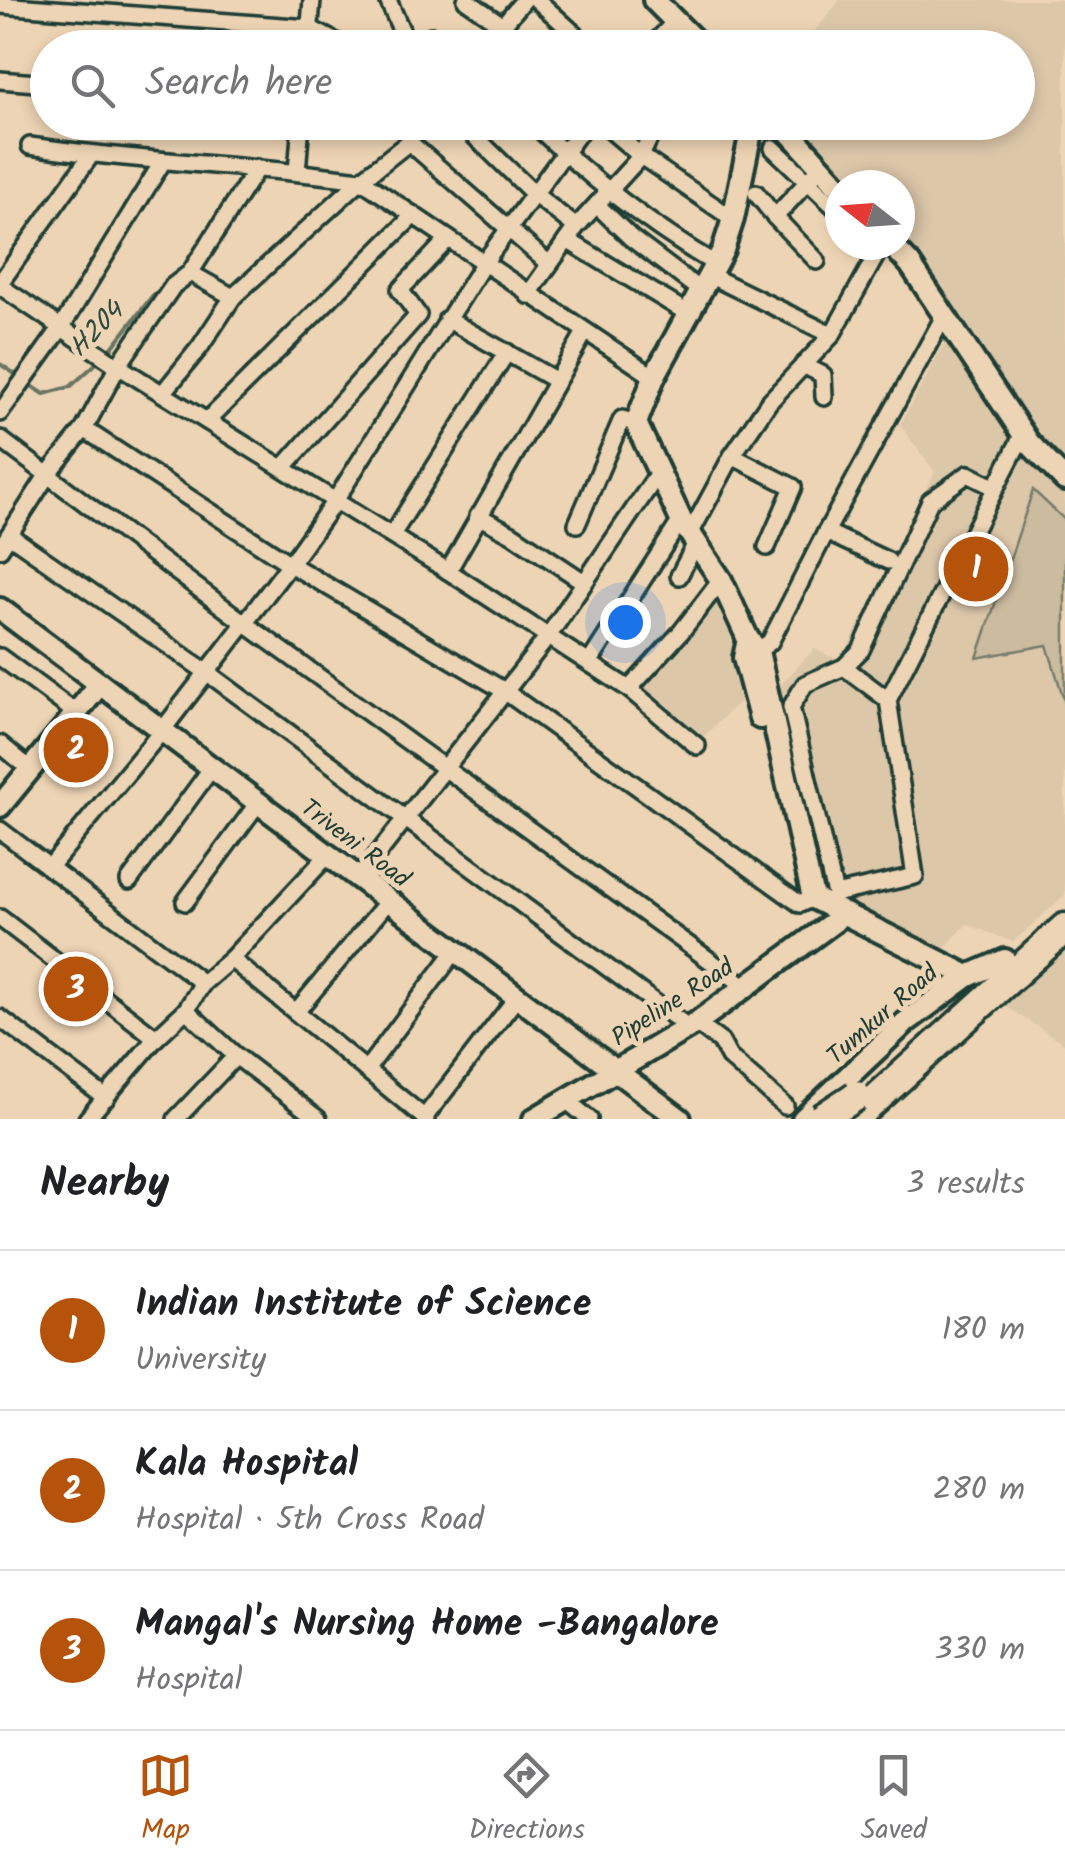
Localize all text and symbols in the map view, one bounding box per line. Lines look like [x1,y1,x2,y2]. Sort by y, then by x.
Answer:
search box [30,30,1035,140]
text: Search here [145,55,332,115]
icon: search [65,58,120,113]
north arrow [825,170,915,260]
water label: H204 [58,289,137,369]
pin: 1 [944,532,1008,606]
your location [600,597,651,648]
pin: 2 [44,712,108,788]
street label: Triveni Road [292,789,420,900]
street label: Pipeline Road [604,947,744,1058]
pin: 3 [44,952,108,1026]
street label: Tumkur Road [818,954,949,1075]
text: Nearby [40,1151,169,1218]
text: 3 results [906,1159,1025,1210]
text: Indian Institute of Science [135,1275,591,1335]
text: 1 [68,1305,77,1356]
text: 180 m [941,1305,1025,1356]
text: University [135,1335,266,1386]
text: Kala Hospital [135,1435,358,1495]
text: 2 [63,1465,82,1516]
text: 280 m [933,1465,1025,1516]
text: Hospital · 5th Cross Road [135,1495,484,1546]
text: Mangal's Nursing Home -Bangalore [135,1595,719,1655]
text: 3 [64,1625,81,1676]
text: 330 m [934,1625,1025,1676]
text: Hospital [135,1655,243,1706]
tab: Map [138,1748,193,1853]
tab: Directions [469,1748,585,1853]
tab: Saved [861,1748,927,1853]

